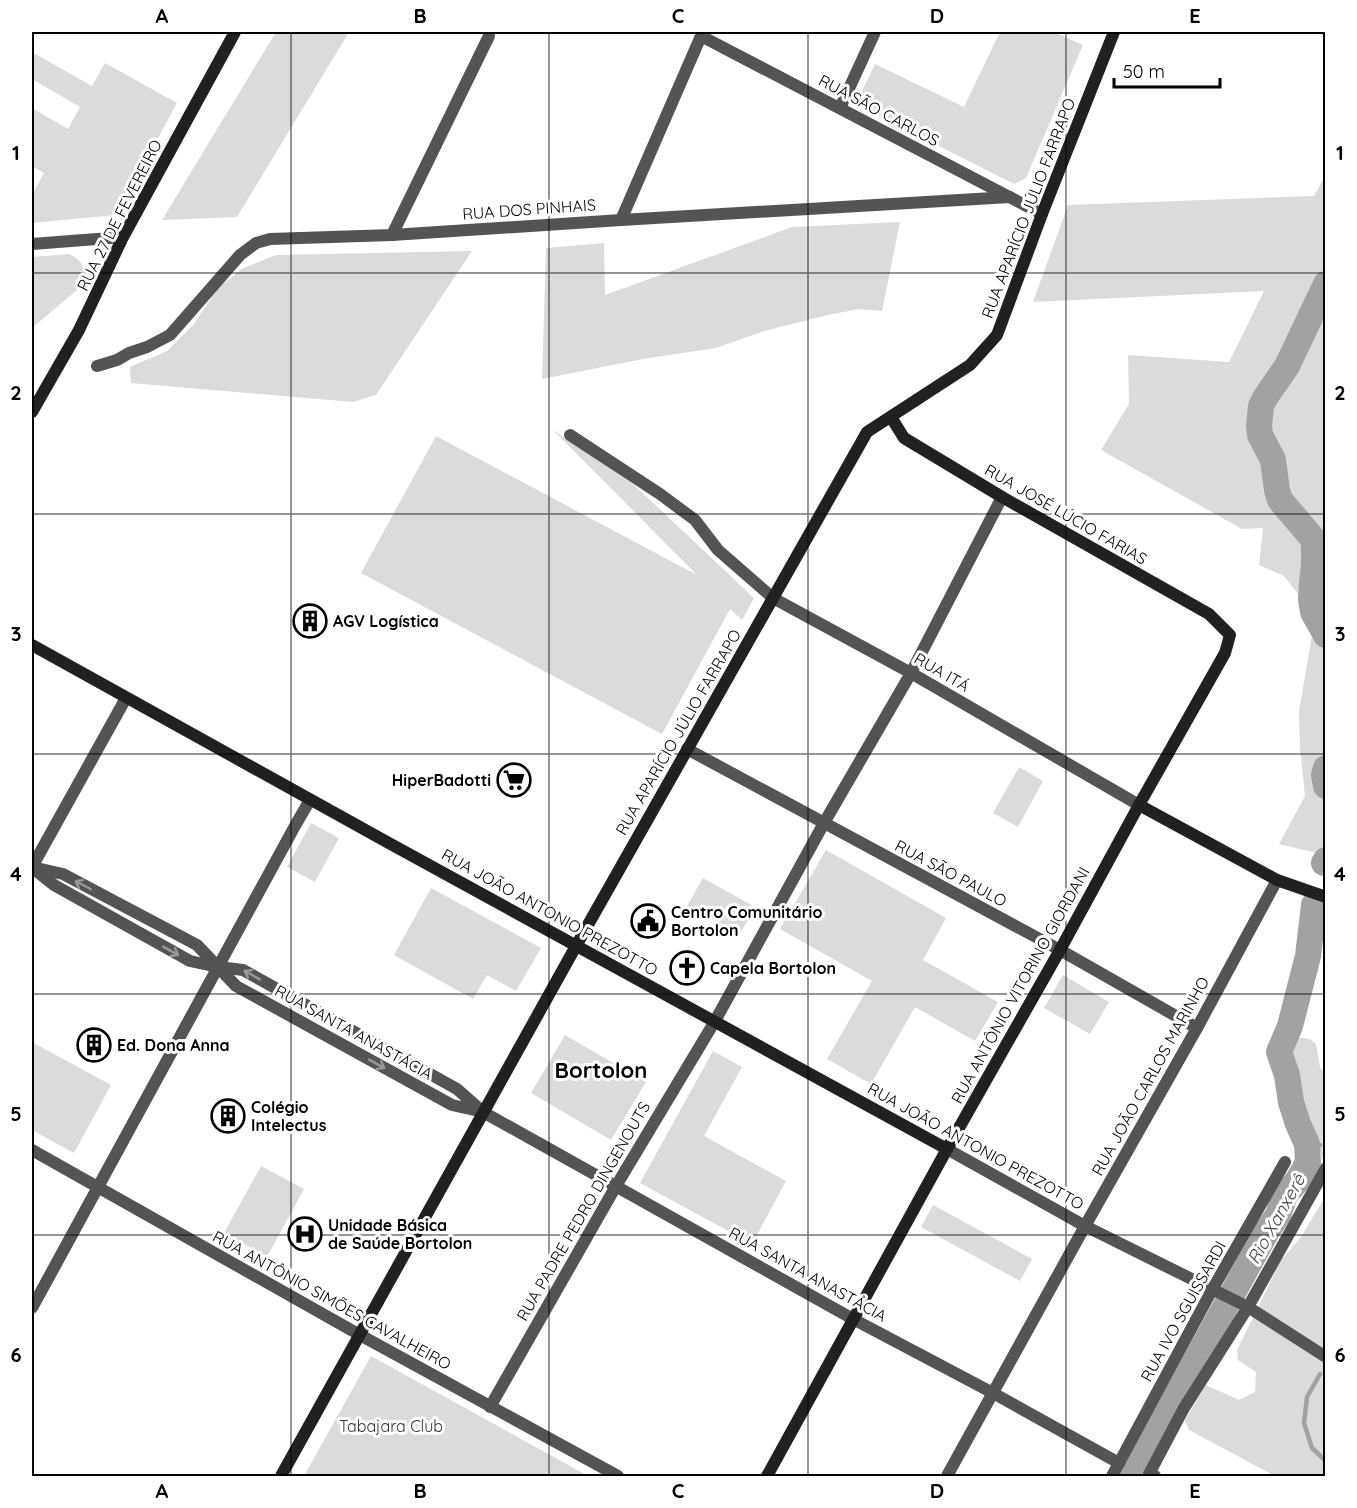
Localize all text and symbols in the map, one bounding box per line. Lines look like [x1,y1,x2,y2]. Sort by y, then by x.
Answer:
text: A [156,3,169,28]
text: B [413,3,427,28]
text: C [672,3,685,28]
text: D [930,3,944,28]
text: E [1189,3,1201,28]
scale bar [1114,51,1220,89]
text: 50 m [1123,60,1165,83]
street label: RUA SÃO CARLOS [815,70,943,150]
street label: RUA APARÍCIO JÚLIO FARRAPO [977,95,1079,321]
street label: RUA 27 DE FEVEREIRO [72,136,166,294]
text: 1 [12,140,20,165]
text: 1 [1336,140,1344,165]
street label: RUA DOS PINHAIS [462,194,596,224]
text: 2 [10,380,22,405]
text: 2 [1334,380,1346,405]
street label: RUA JOSÉ LÚCIO FARIAS [981,459,1151,569]
building icon: AGV Logística [292,603,328,639]
place label: AGV Logística [333,611,439,631]
text: 3 [11,621,21,646]
text: 3 [1335,621,1345,646]
street label: RUA APARÍCIO JÚLIO FARRAPO [611,626,745,838]
street label: RUA ITÁ [911,648,973,696]
supermarket icon: HiperBadotti [496,762,532,798]
place label: HiperBadotti [392,770,491,790]
street label: RUA SÃO PAULO [892,835,1010,911]
street label: RUA JOÃO ANTONIO PREZOTTO [438,844,662,980]
text: 4 [10,861,22,886]
text: 4 [1334,861,1346,886]
street label: RUA ANTÔNIO VITORINO GIORDANI [946,863,1094,1107]
one-way arrow [75,879,92,891]
place label: Centro Comunitário Bortolon [671,902,822,940]
public building icon: Centro Comunitário Bortolon [630,903,666,939]
one-way arrow [162,946,180,957]
church icon: Capela Bortolon [669,950,705,986]
place label: Capela Bortolon [710,958,836,978]
one-way arrow [244,969,262,980]
street label: RUA JOÃO CARLOS MARINHO [1087,973,1213,1179]
street label: RUA SANTA ANASTÁCIA [272,980,436,1084]
building icon: Ed. Dona Anna [76,1027,112,1063]
place label: Ed. Dona Anna [117,1035,230,1055]
district label: Bortolon [555,1056,647,1084]
one-way arrow [368,1058,385,1070]
street label: RUA JOÃO ANTONIO PREZOTTO [864,1078,1088,1214]
place label: Colégio Intelectus [251,1097,327,1135]
building icon: Colégio Intelectus [210,1098,246,1134]
street label: RUA PADRE PEDRO DINGENOUTS [512,1098,654,1324]
text: 5 [10,1101,22,1126]
text: 5 [1334,1101,1346,1126]
water label: Rio Xanxerê [1242,1169,1311,1268]
place label: Unidade Básica de Saúde Bortolon [328,1215,472,1253]
hospital icon: Unidade Básica de Saúde Bortolon [287,1216,323,1252]
street label: RUA SANTA ANASTÁCIA [726,1222,890,1326]
street label: RUA ANTÔNIO SIMÕES CAVALHEIRO [209,1226,455,1374]
street label: RUA IVO SGUISSARDI [1136,1237,1230,1385]
text: 6 [10,1342,22,1367]
text: 6 [1334,1342,1346,1367]
park label: Tabajara Club [339,1416,443,1436]
text: A [156,1478,169,1503]
text: B [413,1478,427,1503]
text: C [672,1478,685,1503]
text: D [930,1478,944,1503]
text: E [1189,1478,1201,1503]

